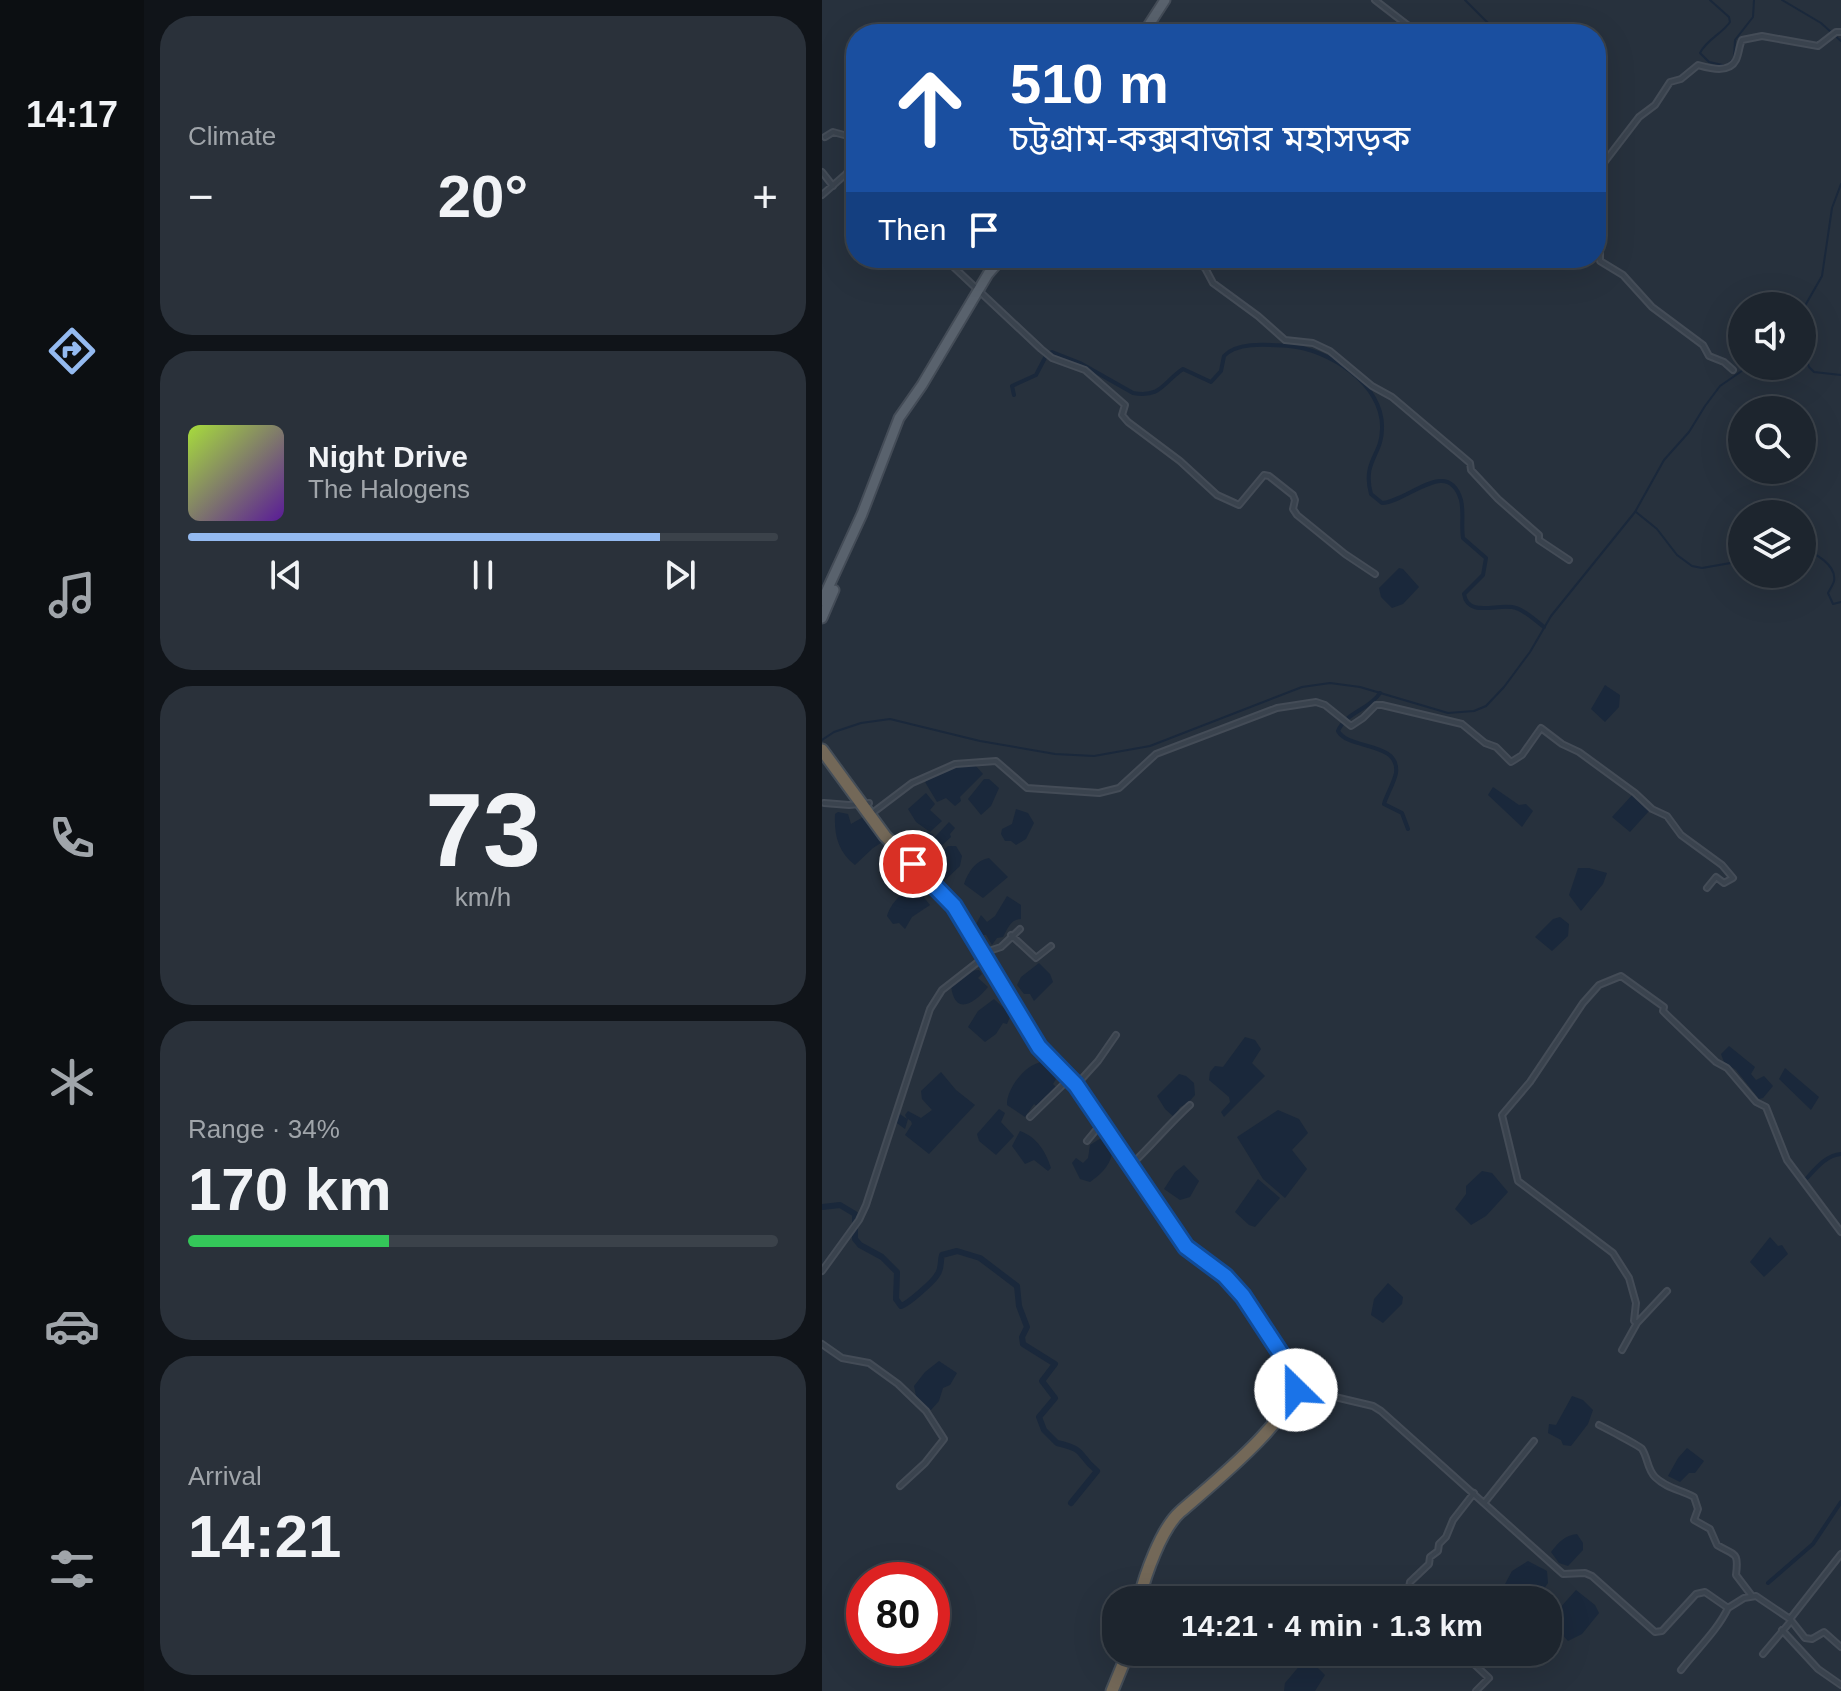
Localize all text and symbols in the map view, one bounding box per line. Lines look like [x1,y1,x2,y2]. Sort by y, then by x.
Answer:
text: 510 m [1010,52,1169,115]
icon: ahead [878,56,982,160]
text: 14:17 [26,94,118,135]
text: চট্টগ্রাম-কক্সবাজার মহাসড়ক [1010,118,1410,159]
text: Climate [188,121,276,151]
text: 20° [438,163,528,230]
text: − [188,172,214,221]
text: + [752,172,778,221]
icon: arrive [962,208,1006,252]
text: Then [878,213,946,246]
map controls [1728,292,1816,588]
button: sound [1728,292,1816,380]
icon: directions [44,323,100,379]
button: search [1728,396,1816,484]
text: Night Drive [308,440,468,473]
text: The Halogens [308,474,470,504]
button: layers [1728,500,1816,588]
icon: previous [264,553,308,597]
icon: pause [461,553,505,597]
icon: next [658,553,702,597]
icon: music [44,567,100,623]
text: 73 [425,772,541,888]
icon: phone [44,810,100,866]
pin [879,830,947,898]
icon: arrive [891,842,935,886]
text: km/h [455,882,511,912]
icon: climate [44,1054,100,1110]
text: Range · 34% [188,1114,340,1144]
text: 170 km [188,1156,392,1223]
icon: car [44,1298,100,1354]
position arrow [1254,1348,1338,1432]
text: Arrival [188,1461,262,1491]
text: 14:21 [188,1503,341,1570]
icon: filters [44,1541,100,1597]
speed limit sign: 80 [846,1562,950,1666]
text: 14:21 · 4 min · 1.3 km [1181,1609,1483,1642]

